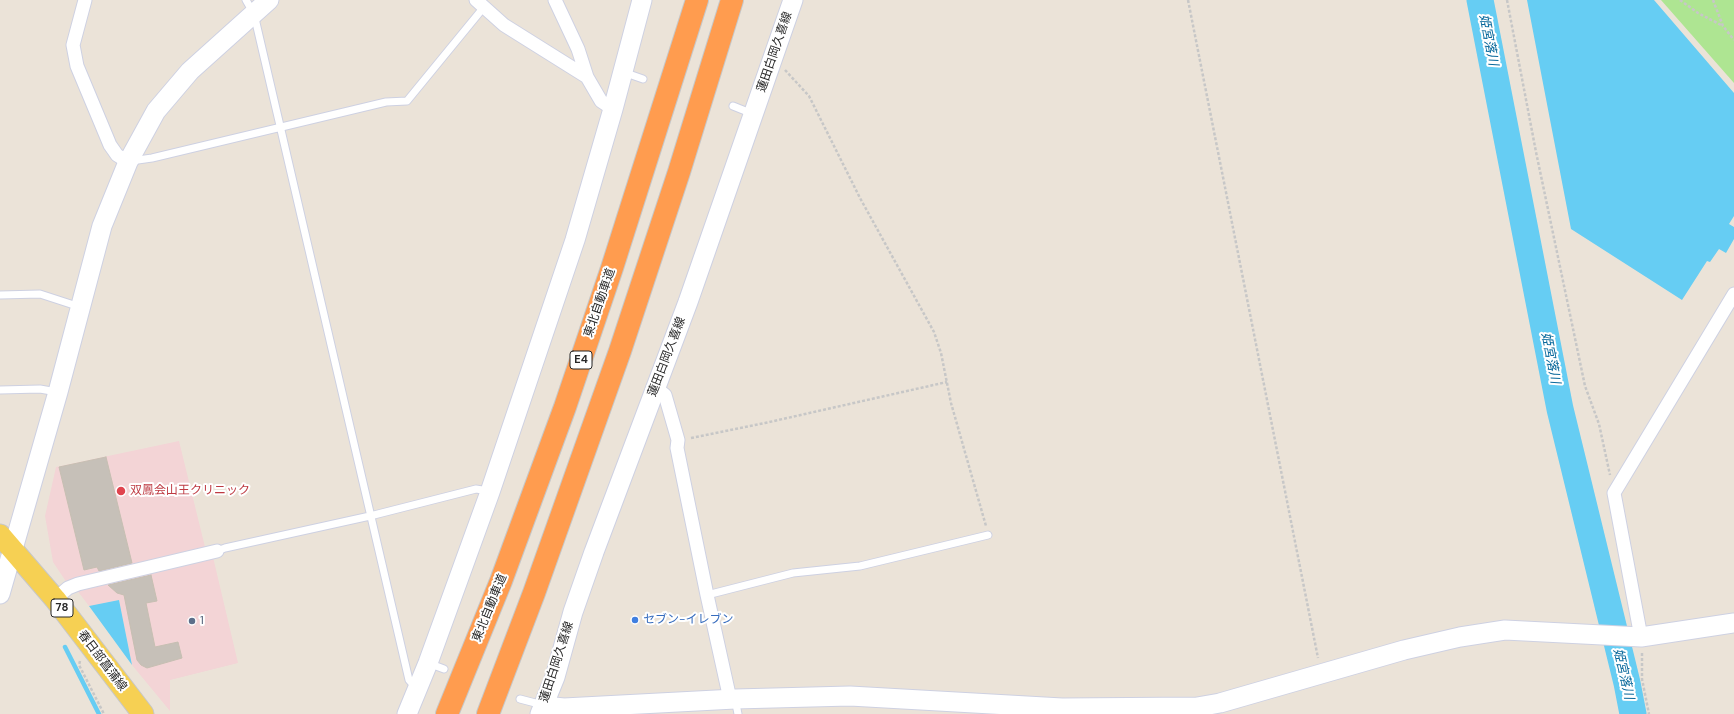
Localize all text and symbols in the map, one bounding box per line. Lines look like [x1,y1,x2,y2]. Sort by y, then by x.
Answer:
street label: 蓮田白岡久喜線 [755,10,795,94]
water label: 姫宮落川 [1475,13,1501,67]
street label: 東北自動車道 [581,267,619,339]
street label: 蓮田白岡久喜線 [645,315,689,399]
water label: 姫宮落川 [1537,331,1563,385]
road number: E4 [570,351,592,369]
place label: 双鳳会山王クリニック [130,484,250,498]
marker: 双鳳会山王クリニック [115,485,127,497]
street label: 東北自動車道 [470,572,510,644]
road number: 78 [51,599,73,617]
place label: セブン-イレブン [643,613,733,627]
place label: 1 [200,614,204,628]
marker: セブン-イレブン [630,615,640,625]
marker: 1 [187,616,197,626]
street label: 蓮田白岡久喜線 [537,620,577,704]
street label: 春日部菖蒲線 [75,628,129,694]
water label: 姫宮落川 [1610,647,1636,701]

